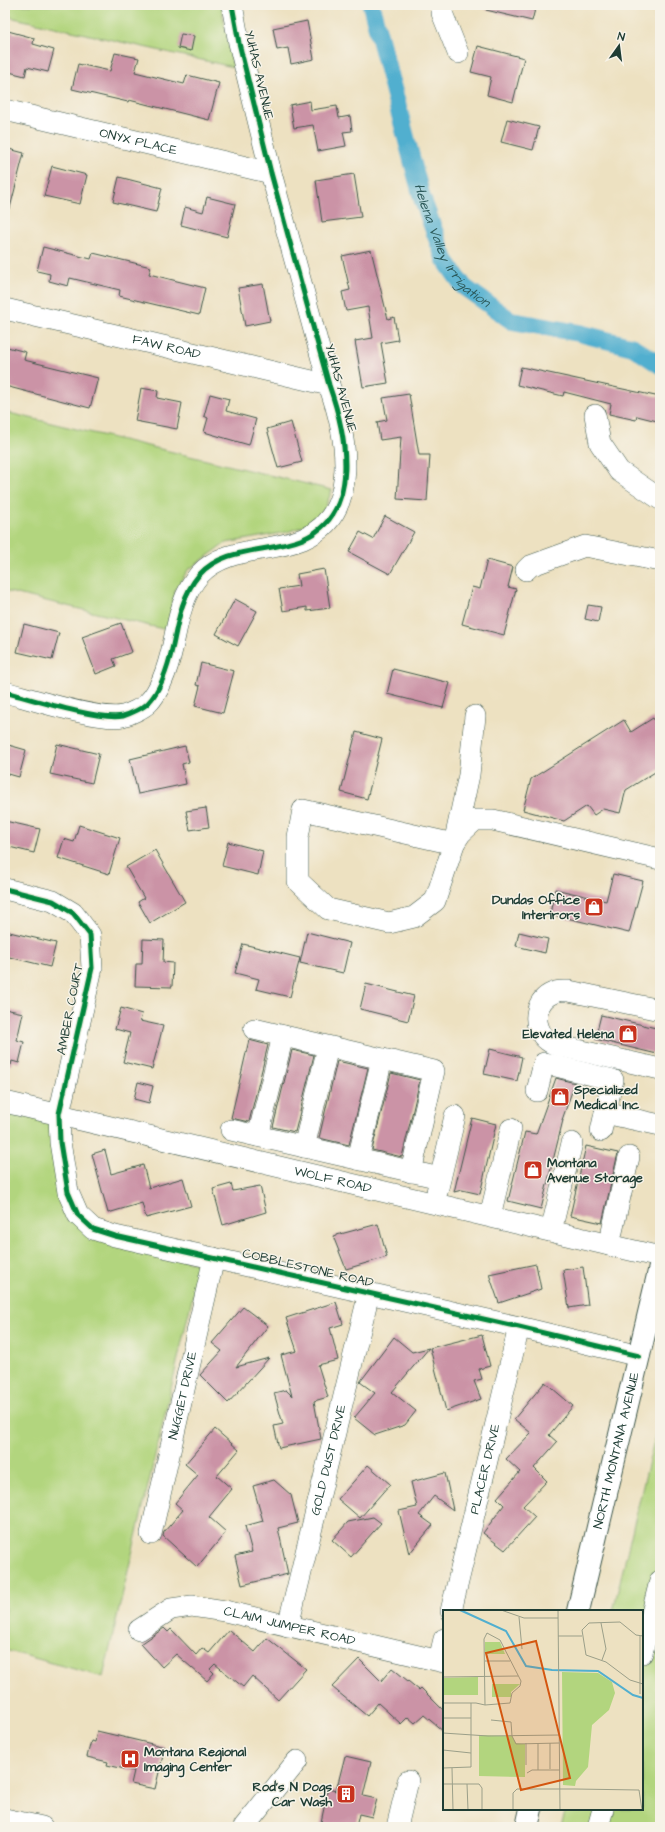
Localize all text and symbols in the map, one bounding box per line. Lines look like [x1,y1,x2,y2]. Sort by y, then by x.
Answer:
north arrow [599,26,639,66]
street label: YUHAS AVENUE [240,28,278,122]
text: N [616,29,627,45]
street label: ONYX PLACE [98,124,179,160]
water label: Helena Valley Irrigation [409,182,495,313]
street label: FAW ROAD [131,330,203,364]
street label: YUHAS AVENUE [320,342,362,435]
place label: Dundas Office Interirors [492,891,580,924]
shop icon: Dundas Office Interirors [583,896,605,918]
street label: AMBER COURT [52,961,88,1056]
shop icon: Elevated Helena [617,1023,639,1045]
place label: Elevated Helena [523,1025,614,1043]
place label: Specialized Medical Inc [573,1081,640,1114]
shop icon: Specialized Medical Inc [549,1086,571,1108]
place label: Montana Avenue Storage [547,1154,643,1189]
shop icon: Montana Avenue Storage [522,1159,544,1181]
street label: WOLF ROAD [292,1162,374,1198]
street label: COBBLESTONE ROAD [241,1244,376,1292]
street label: NUGGET DRIVE [164,1349,201,1441]
street label: NORTH MONTANA AVENUE [589,1370,644,1531]
street label: GOLD DUST DRIVE [306,1402,351,1517]
street label: PLACER DRIVE [465,1422,505,1516]
street label: CLAIM JUMPER ROAD [222,1602,358,1650]
inset map [443,1610,643,1810]
place label: Montana Regional Imaging Center [144,1743,246,1778]
hospital icon: Montana Regional Imaging Center [119,1748,141,1770]
place label: Rod's N Dogs Car Wash [253,1778,333,1811]
building icon: Rod's N Dogs Car Wash [335,1783,357,1805]

